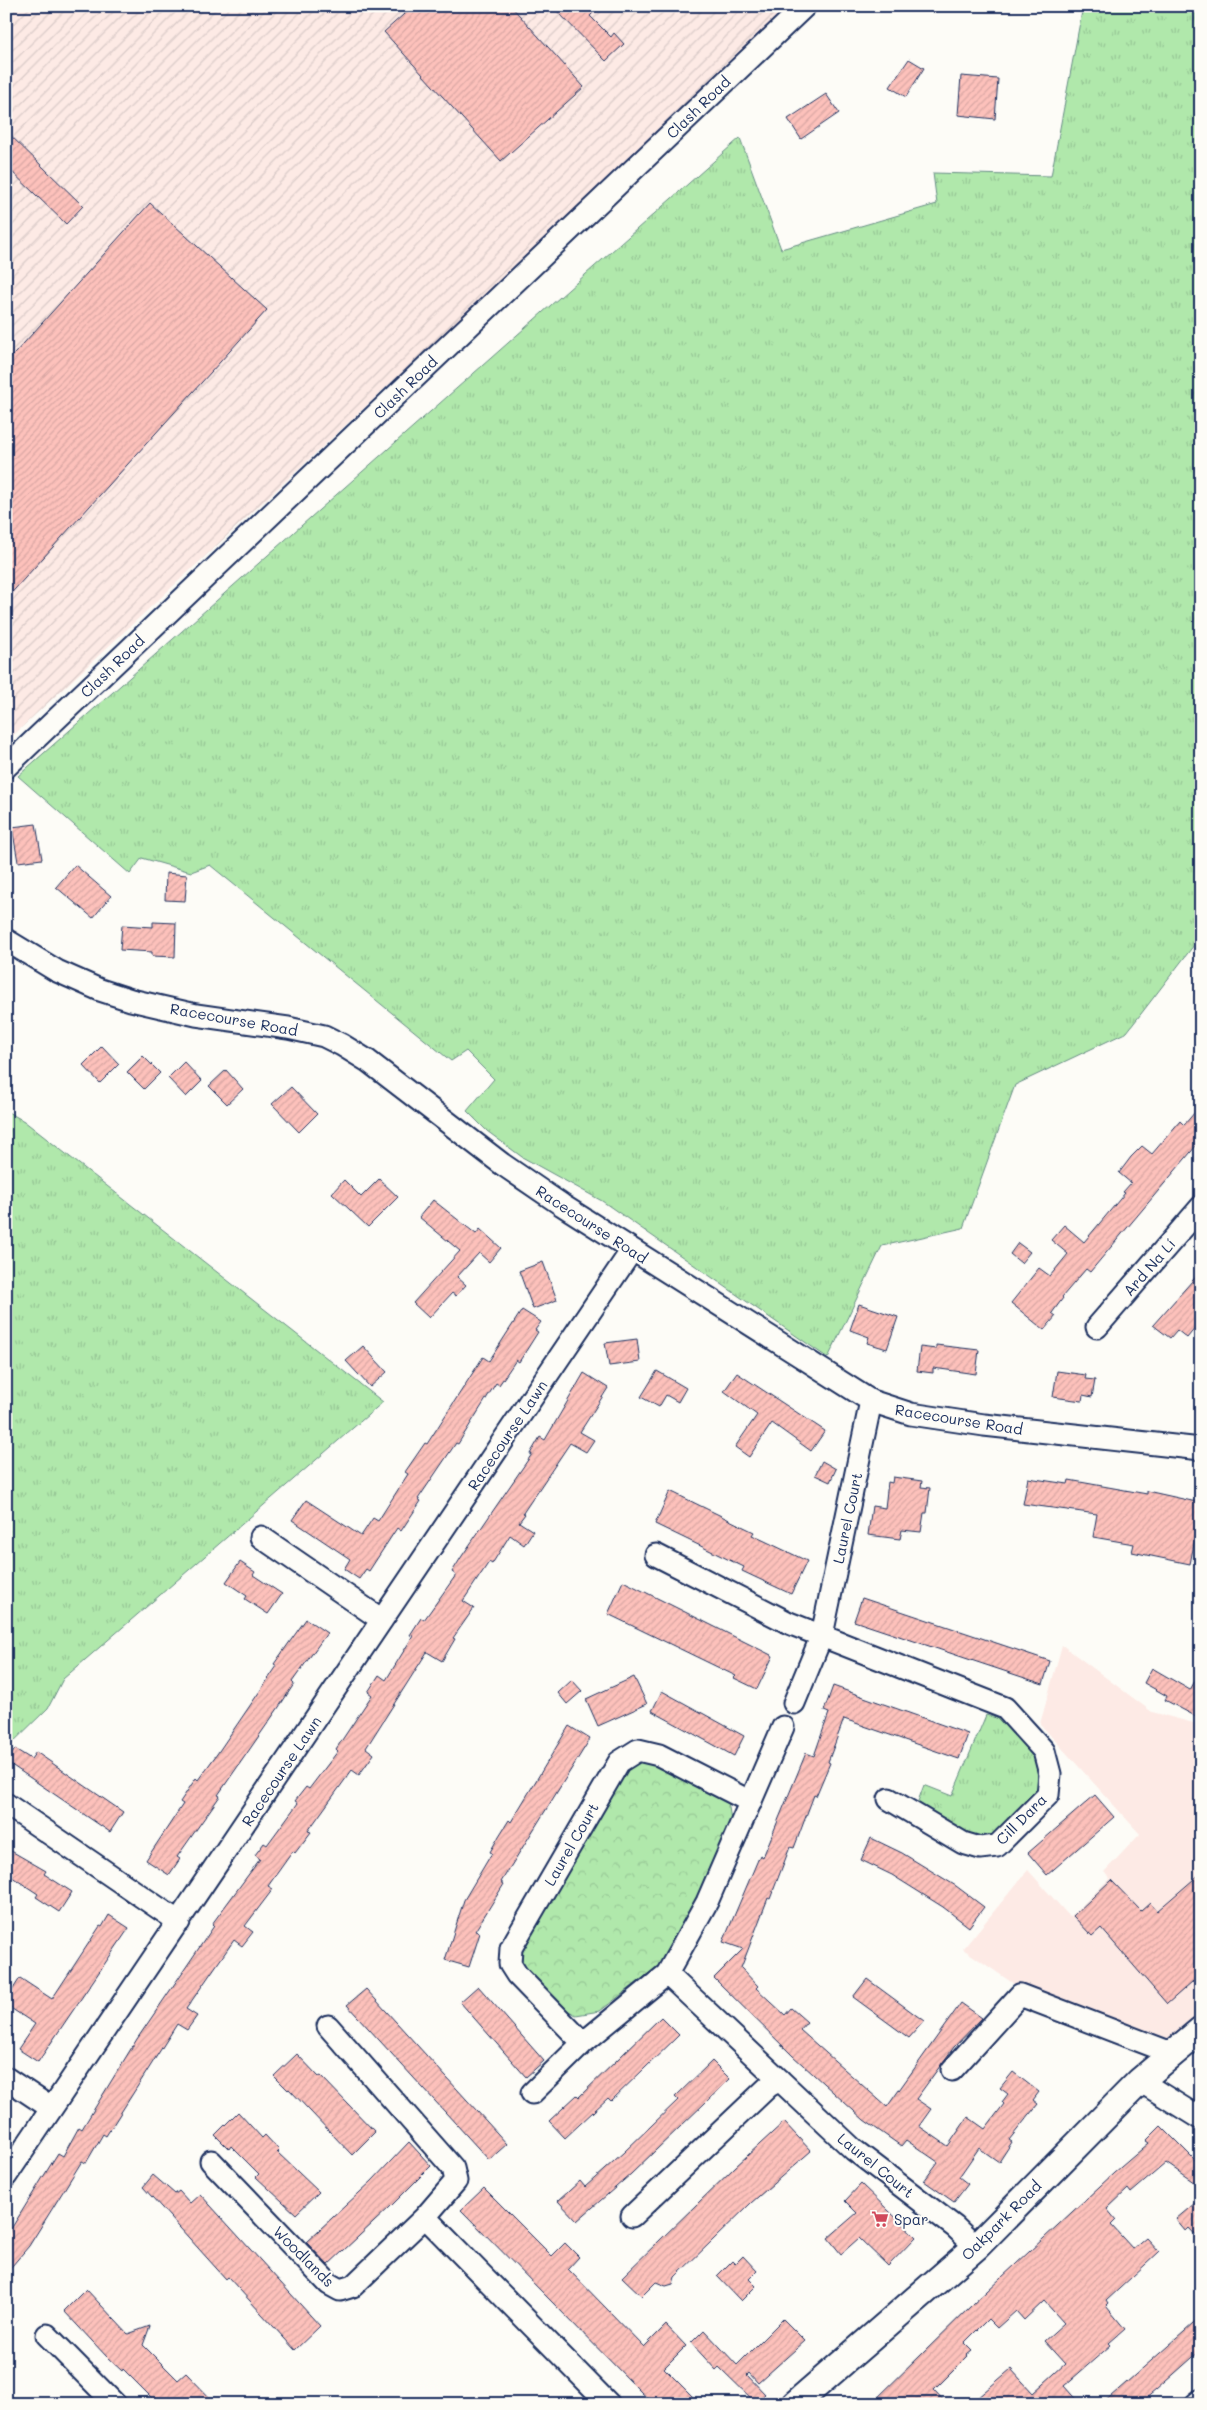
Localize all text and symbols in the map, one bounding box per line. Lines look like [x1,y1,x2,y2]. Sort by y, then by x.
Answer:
street label: Clash Road [662,71,734,143]
street label: Clash Road [369,351,441,423]
street label: Clash Road [76,630,148,702]
street label: Racecourse Road [169,998,299,1040]
street label: Racecourse Road [532,1180,652,1268]
street label: Ard Na Lí [1118,1234,1180,1300]
street label: Racecourse Lawn [463,1376,551,1494]
street label: Racecourse Road [894,1399,1024,1439]
street label: Laurel Court [828,1471,866,1565]
street label: Racecourse Lawn [237,1712,325,1830]
street label: Cill Dara [991,1789,1051,1849]
street label: Laurel Court [539,1799,603,1889]
street label: Laurel Court [834,2128,918,2202]
street label: Oakpark Road [957,2176,1045,2264]
supermarket icon: Spar [870,2209,890,2229]
place label: Spar [894,2209,929,2229]
street label: Woodlands [269,2221,339,2291]

